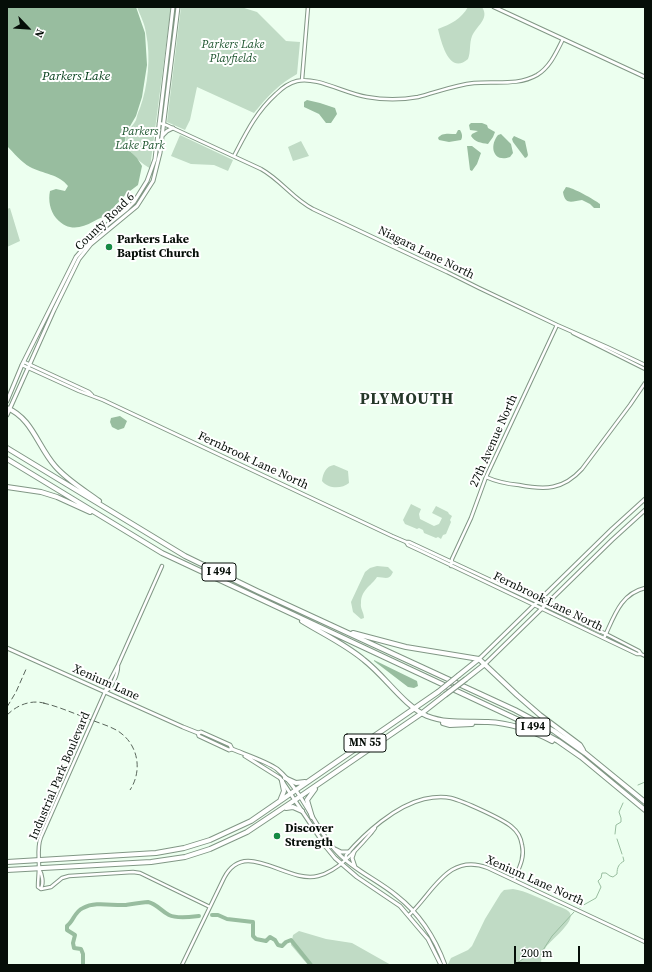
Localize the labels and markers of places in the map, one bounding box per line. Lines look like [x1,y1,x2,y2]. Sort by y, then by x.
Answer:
place label: Parkers Lake Baptist Church [117,233,199,261]
marker: Parkers Lake Baptist Church [104,242,114,252]
place label: Discover Strength [285,822,333,850]
marker: Discover Strength [272,831,282,841]

